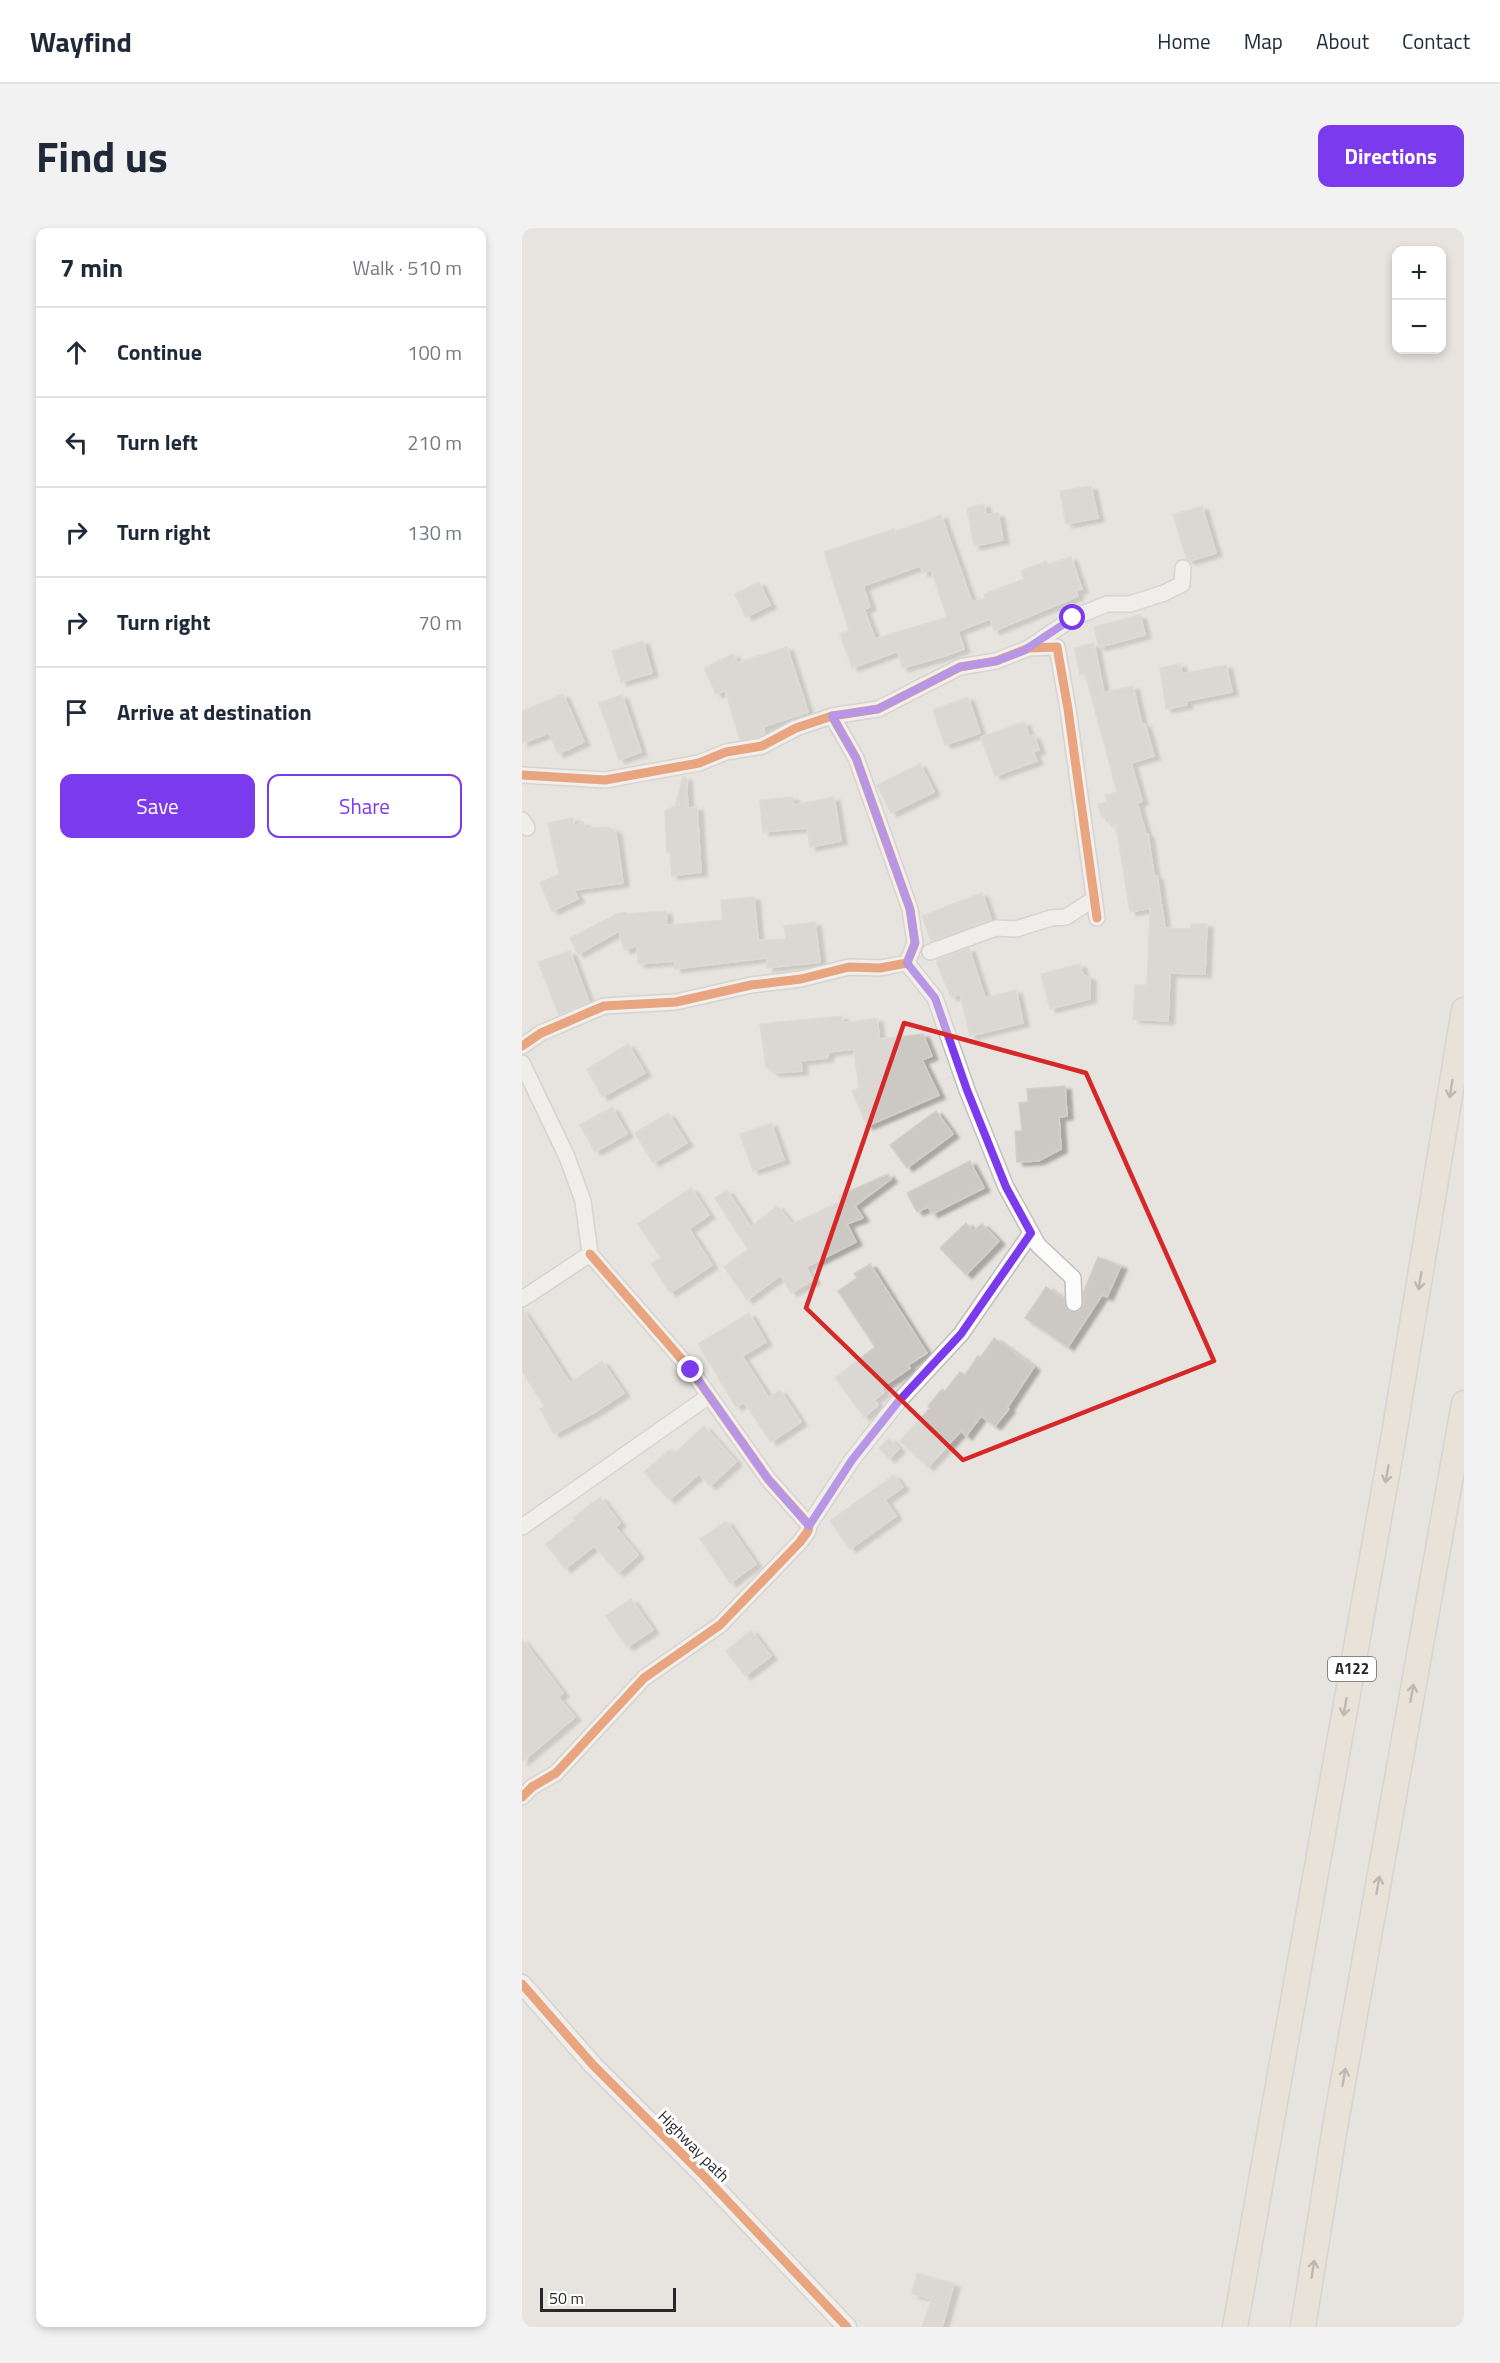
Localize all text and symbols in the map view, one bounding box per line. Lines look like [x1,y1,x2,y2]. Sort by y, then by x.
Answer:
text: Wayfind [30,20,132,63]
text: Home [1157,25,1211,57]
text: Map [1244,25,1283,57]
text: About [1316,25,1369,57]
text: Contact [1402,25,1470,57]
text: Find us [36,124,168,188]
button: Directions [1318,125,1464,187]
map controls [1392,246,1446,354]
button: + [1392,246,1446,300]
text: 7 min [60,248,123,287]
text: Walk · 510 m [353,252,462,283]
button: − [1392,300,1446,354]
text: Continue [117,335,202,369]
icon: ahead [60,336,93,369]
text: 100 m [407,337,462,368]
text: Turn left [117,425,198,459]
icon: left [60,426,93,459]
text: 210 m [407,427,462,458]
text: Turn right [117,515,211,549]
icon: right [60,516,93,549]
text: 130 m [407,517,462,548]
route start [1059,604,1085,630]
text: Turn right [117,605,211,639]
icon: right [60,606,93,639]
text: 70 m [418,607,462,638]
text: Arrive at destination [117,695,312,729]
icon: arrive [60,696,93,729]
button: Save [60,774,255,838]
button: Share [267,774,462,838]
one-way arrow [1445,1079,1456,1098]
one-way arrow [1414,1271,1425,1291]
route end [677,1356,703,1382]
one-way arrow [1382,1463,1393,1483]
road number: A122 [1328,1657,1376,1681]
one-way arrow [1407,1683,1418,1703]
one-way arrow [1339,1697,1350,1716]
one-way arrow [1373,1875,1384,1895]
one-way arrow [1339,2067,1350,2087]
street label: Highway path [653,2105,735,2187]
one-way arrow [1307,2260,1318,2280]
scale bar [540,2285,676,2312]
text: 50 m [549,2286,584,2310]

